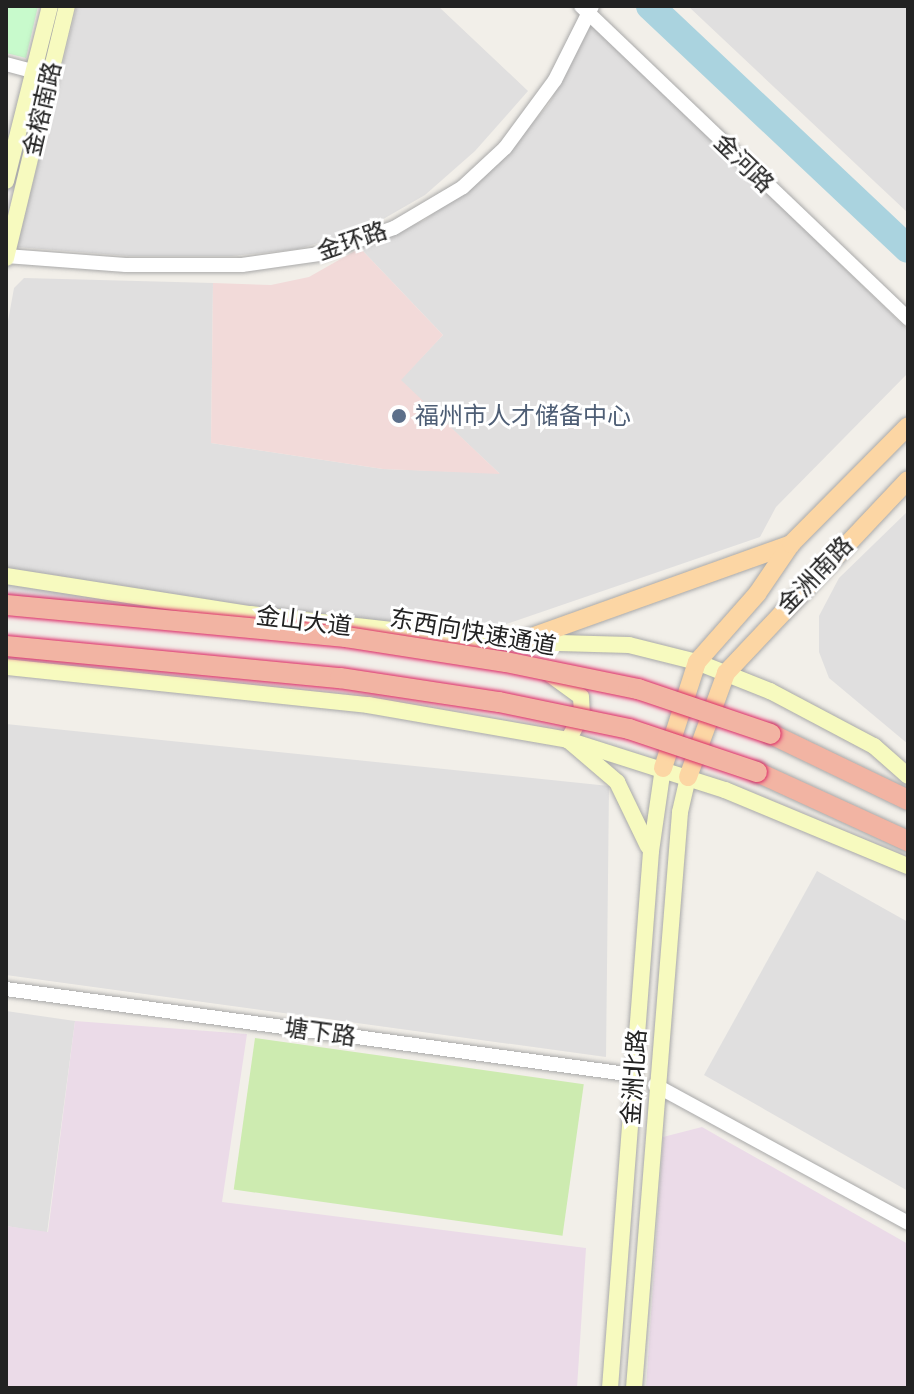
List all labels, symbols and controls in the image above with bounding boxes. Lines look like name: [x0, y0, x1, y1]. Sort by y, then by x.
street label: 金榕南路: [17, 59, 67, 159]
street label: 金河路: [708, 128, 780, 198]
street label: 金环路: [313, 216, 391, 266]
place label: 福州市人才储备中心: [415, 402, 631, 430]
marker: 福州市人才储备中心: [390, 407, 408, 425]
street label: 金洲南路: [771, 530, 859, 620]
street label: 金山大道: [255, 601, 353, 641]
street label: 东西向快速通道: [388, 603, 558, 661]
street label: 塘下路: [282, 1013, 358, 1051]
street label: 金洲北路: [616, 1028, 652, 1126]

